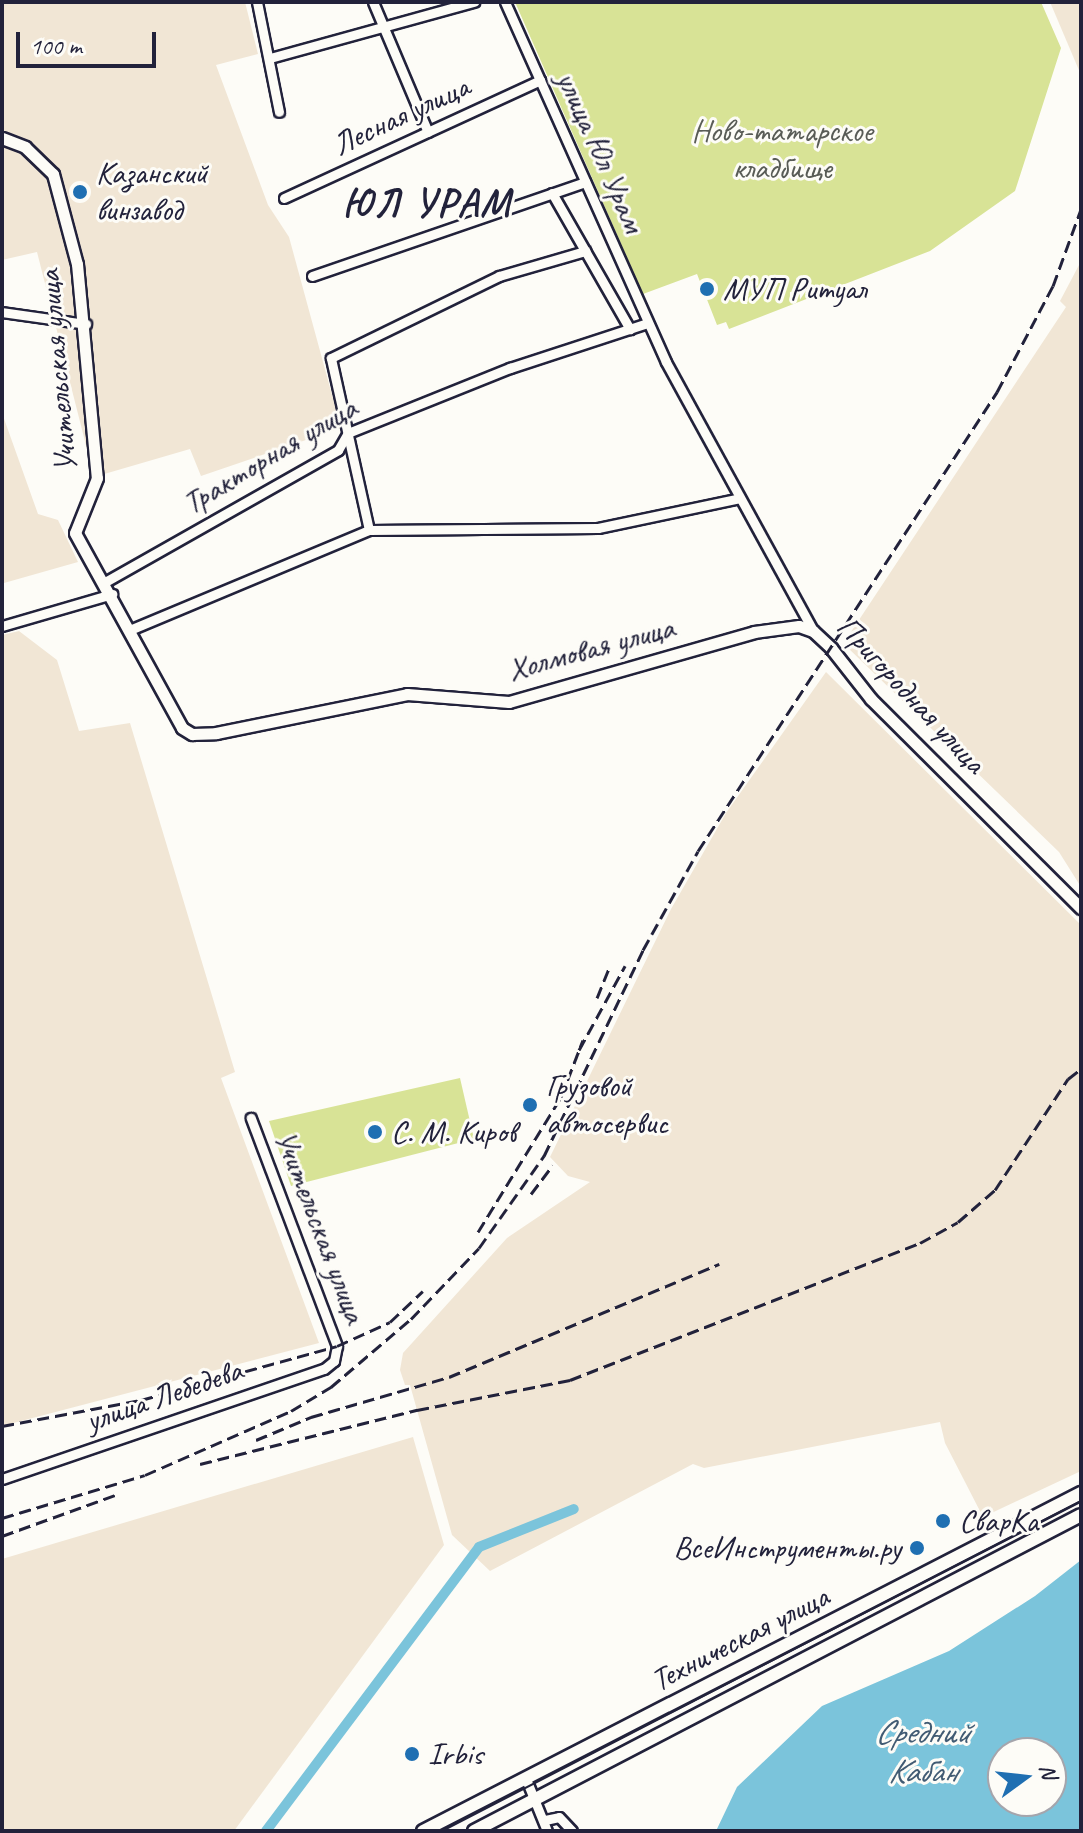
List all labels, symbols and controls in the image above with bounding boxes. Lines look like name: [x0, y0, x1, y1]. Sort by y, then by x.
scale bar: [20, 16, 160, 66]
text: 100 m: [30, 31, 82, 61]
street label: улица Юл Урам: [548, 66, 652, 238]
street label: Лесная улица: [327, 68, 475, 164]
park label: Ново-татарское кладбище: [691, 113, 873, 188]
place label: Казанский винзавод: [96, 155, 207, 230]
district label: ЮЛ УРАМ: [340, 179, 514, 227]
marker: Казанский винзавод: [71, 183, 89, 201]
street label: Учительская улица: [30, 267, 86, 475]
place label: МУП Ритуал: [723, 270, 865, 308]
marker: МУП Ритуал: [698, 280, 716, 298]
street label: Тракторная улица: [175, 389, 365, 523]
street label: Пригородная улица: [827, 607, 995, 783]
street label: Холмовая улица: [503, 608, 679, 690]
place label: Грузовой автосервис: [546, 1068, 668, 1143]
marker: Грузовой автосервис: [521, 1096, 539, 1114]
place label: С. М. Киров: [391, 1113, 516, 1151]
marker: С. М. Киров: [366, 1123, 384, 1141]
street label: Учительская улица: [265, 1125, 375, 1329]
street label: улица Лебедева: [81, 1351, 247, 1441]
place label: СварКа: [959, 1502, 1038, 1540]
marker: СварКа: [934, 1512, 952, 1530]
place label: ВсеИнструменты.ру: [673, 1529, 901, 1567]
marker: ВсеИнструменты.ру: [908, 1539, 926, 1557]
street label: Техническая улица: [644, 1577, 836, 1701]
water label: Средний Кабан: [875, 1711, 969, 1790]
place label: Irbis: [428, 1735, 483, 1773]
north arrow: [987, 1737, 1067, 1817]
marker: Irbis: [403, 1745, 421, 1763]
text: N: [1033, 1761, 1064, 1782]

